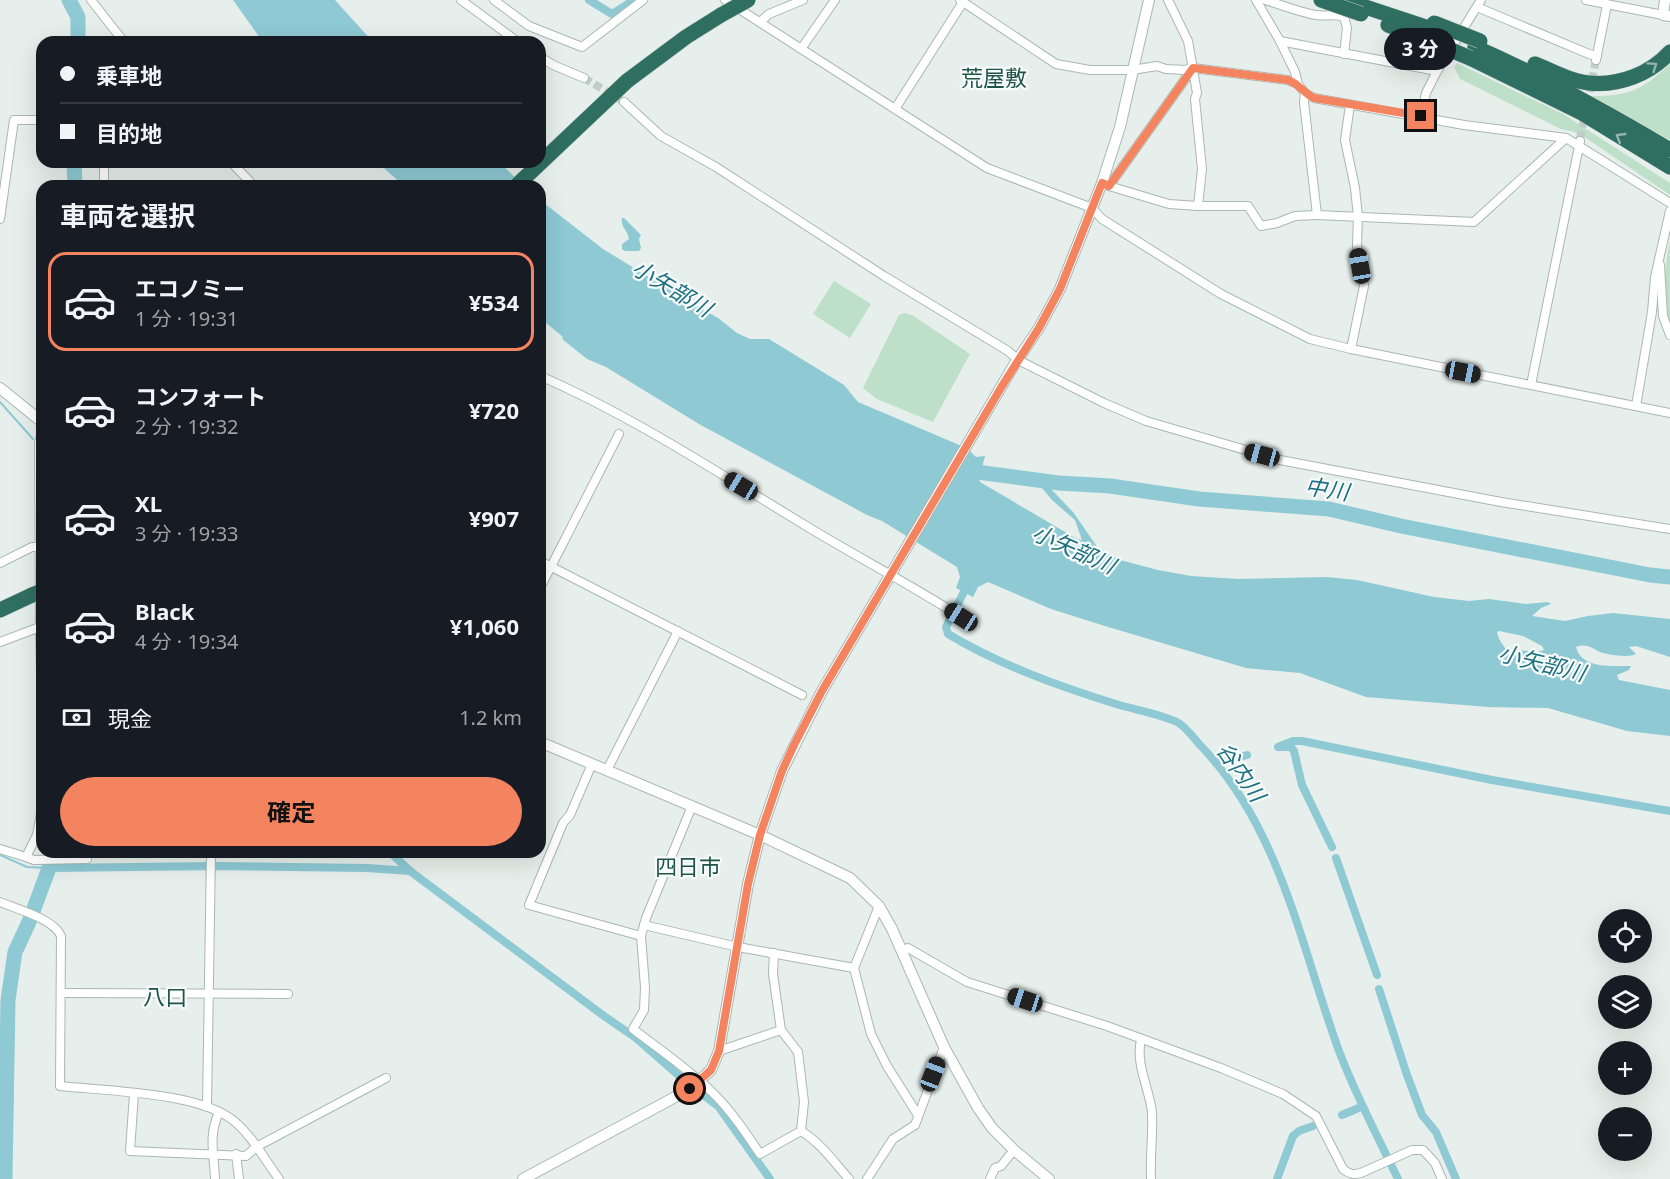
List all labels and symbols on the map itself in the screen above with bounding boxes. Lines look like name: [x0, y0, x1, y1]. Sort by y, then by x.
callout: 3 分: [1385, 29, 1457, 71]
district label: 荒屋敷: [961, 62, 1027, 92]
one-way arrow: [1646, 62, 1657, 73]
route end: [1407, 102, 1434, 129]
one-way arrow: [1616, 132, 1626, 144]
car: [1348, 247, 1372, 285]
water label: 小矢部川: [627, 252, 720, 324]
car: [1444, 360, 1482, 384]
car: [1242, 442, 1282, 468]
car: [721, 469, 761, 503]
water label: 中川: [1303, 470, 1353, 506]
water label: 小矢部川: [1028, 516, 1123, 580]
car: [941, 600, 981, 634]
water label: 小矢部川: [1496, 637, 1590, 688]
water label: 谷内川: [1211, 736, 1274, 809]
district label: 四日市: [655, 851, 721, 881]
district label: 八口: [143, 981, 187, 1011]
car: [1005, 986, 1045, 1014]
car: [918, 1054, 948, 1094]
route start: [676, 1075, 703, 1102]

